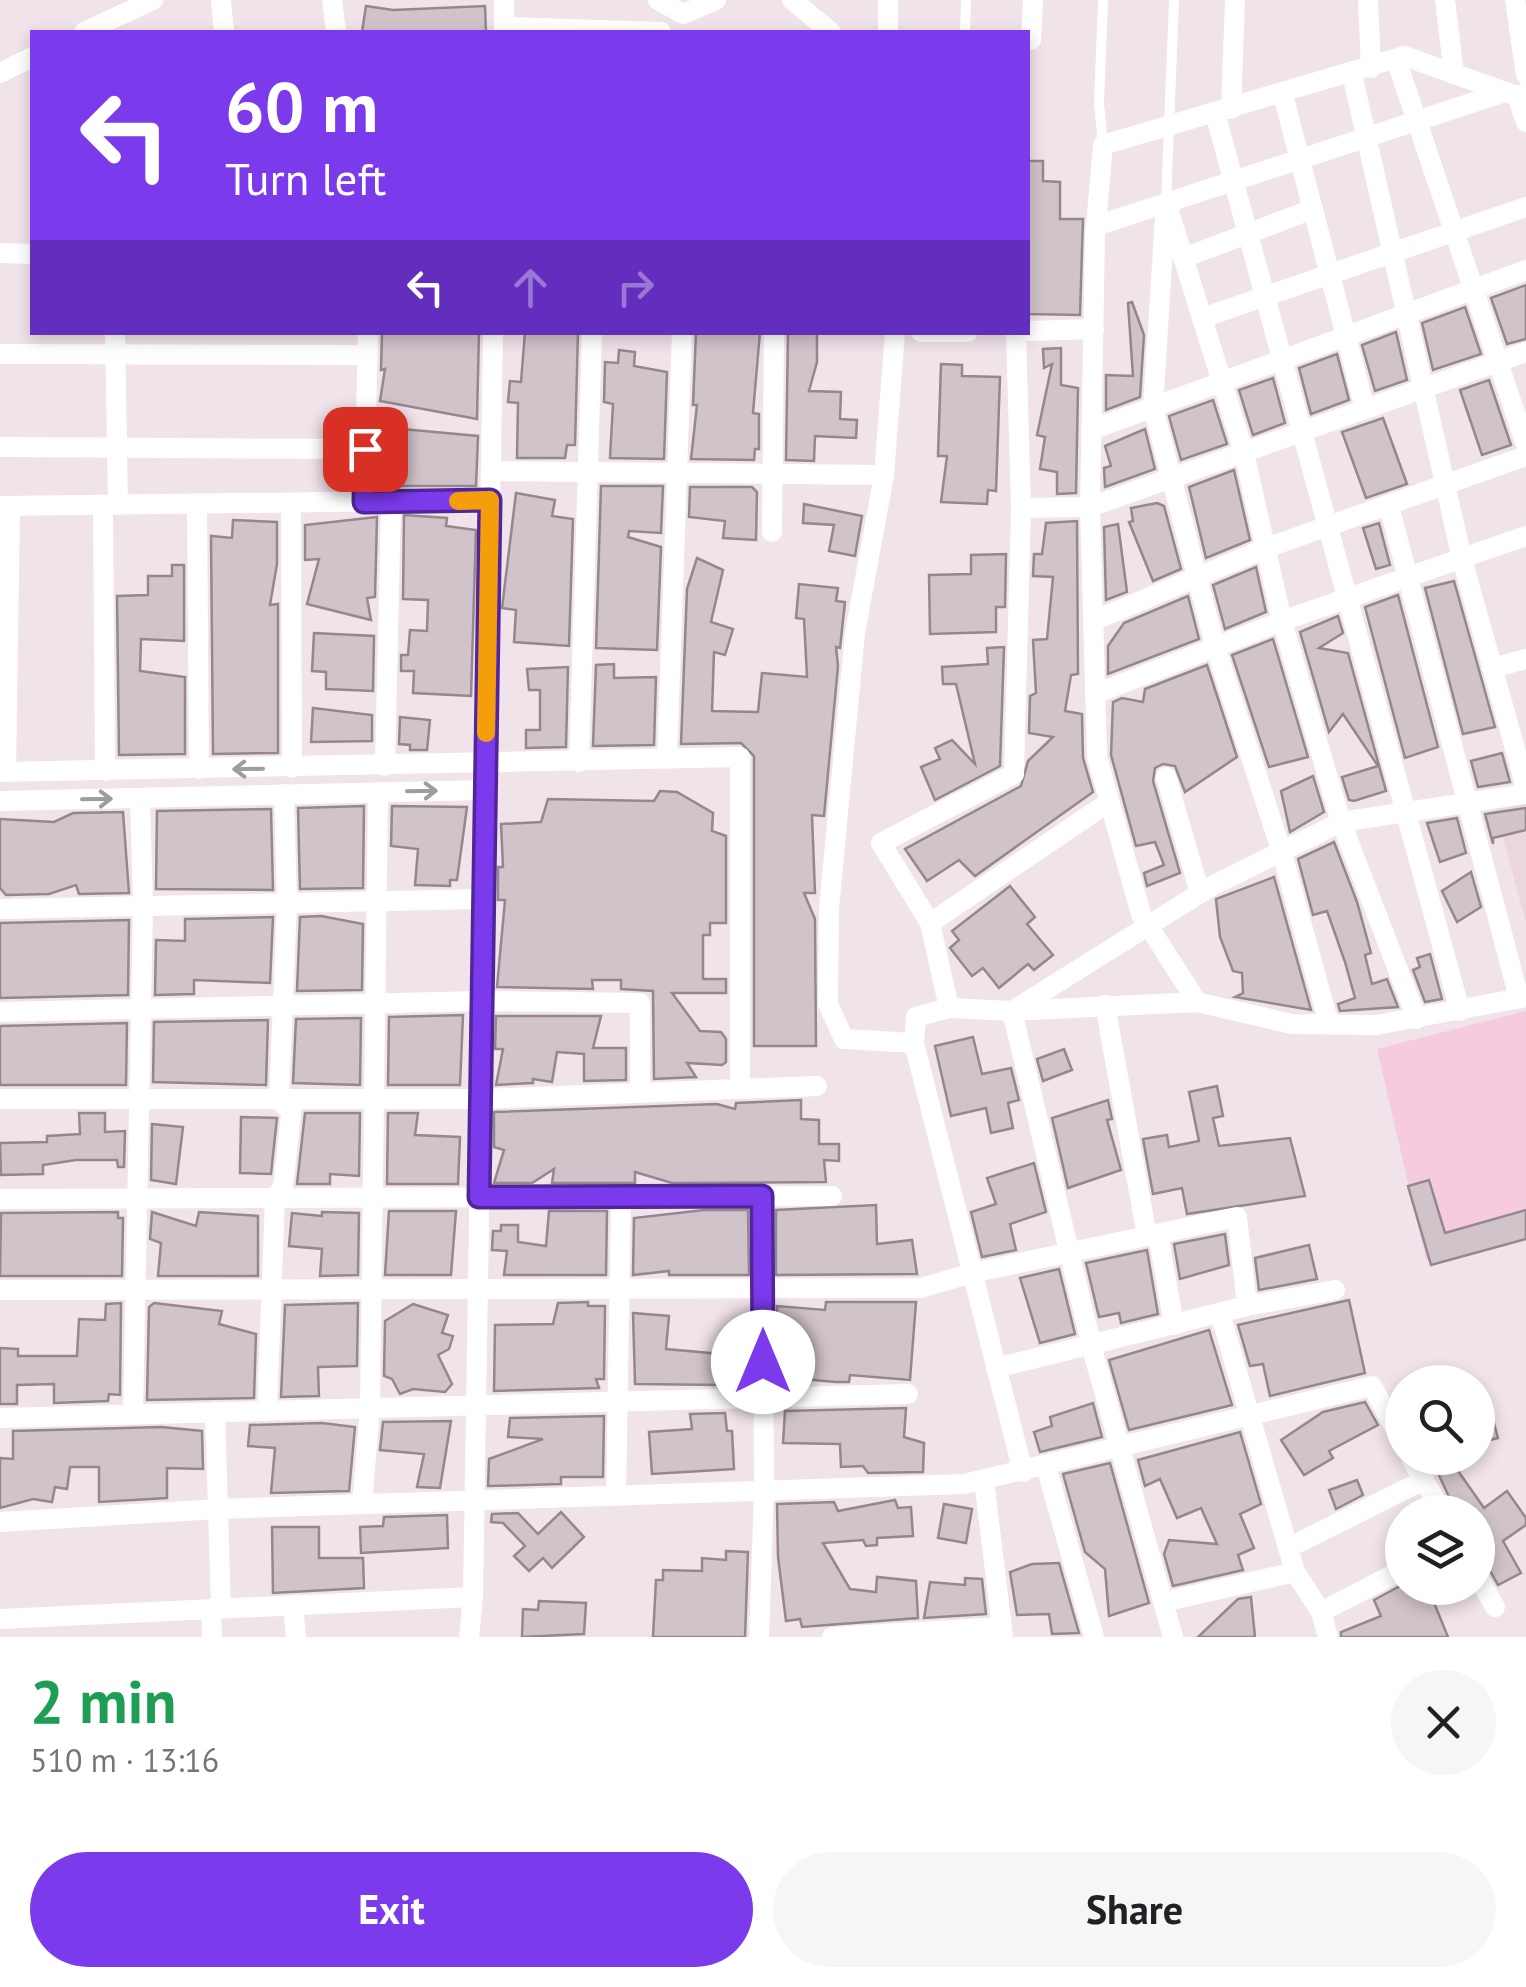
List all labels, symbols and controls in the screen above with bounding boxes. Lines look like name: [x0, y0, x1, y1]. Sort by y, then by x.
text: 60 m: [225, 61, 378, 151]
icon: left: [60, 70, 190, 200]
text: Turn left: [225, 149, 386, 207]
icon: left: [398, 260, 453, 315]
icon: ahead: [503, 260, 558, 315]
icon: right: [608, 260, 663, 315]
pin: [323, 407, 408, 492]
icon: arrive: [338, 422, 393, 477]
one-way arrow: [233, 759, 265, 778]
one-way arrow: [406, 782, 438, 801]
one-way arrow: [81, 789, 113, 808]
position arrow: [711, 1310, 815, 1414]
map controls: [1385, 1365, 1495, 1605]
button: search: [1385, 1365, 1495, 1475]
button: layers: [1385, 1495, 1495, 1605]
text: 2 min: [30, 1662, 176, 1740]
button: close: [1391, 1670, 1496, 1775]
text: 510 m · 13:16: [30, 1739, 219, 1781]
button: Exit: [30, 1852, 753, 1967]
button: Share: [773, 1852, 1496, 1967]

